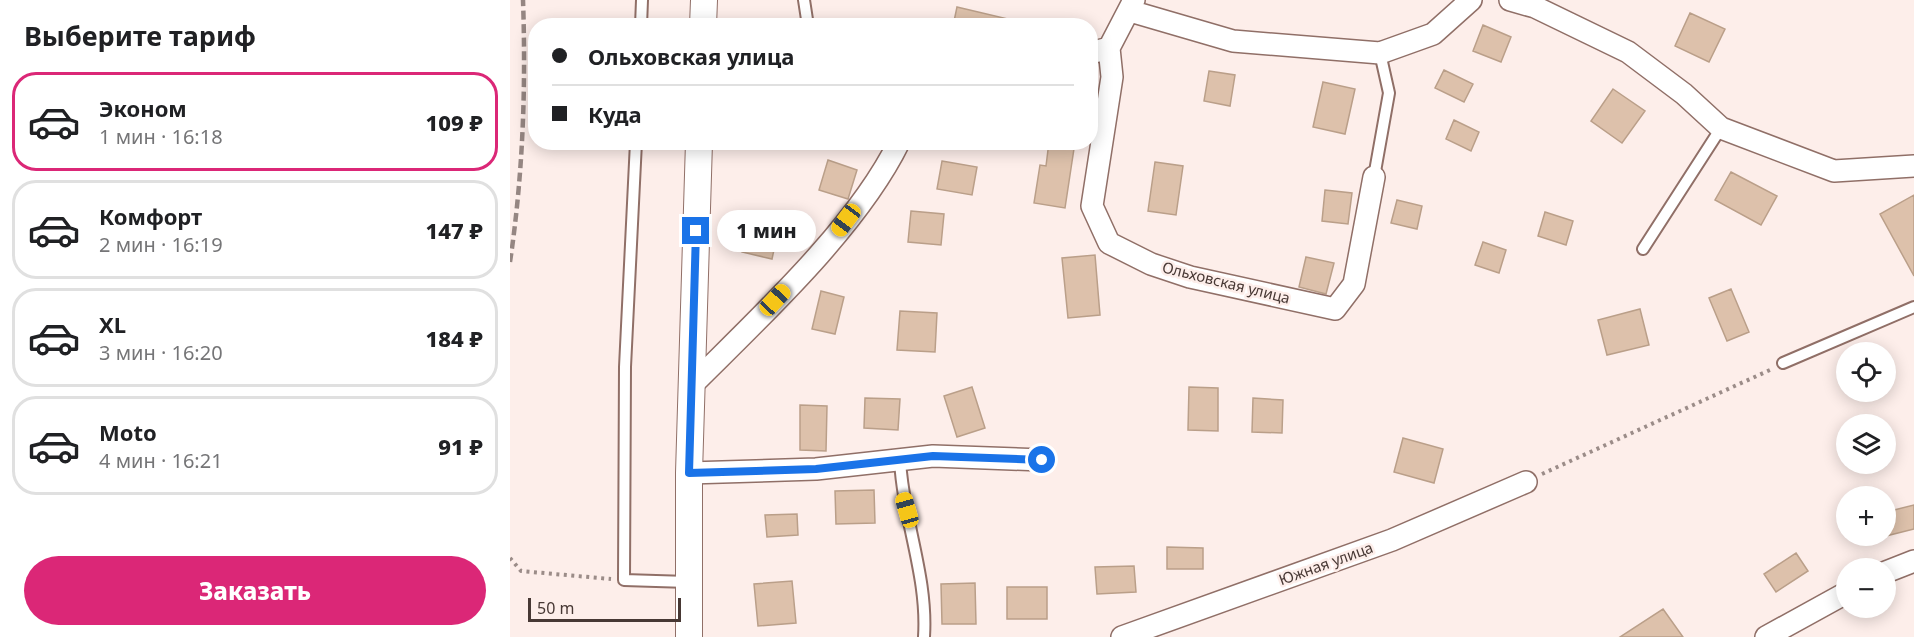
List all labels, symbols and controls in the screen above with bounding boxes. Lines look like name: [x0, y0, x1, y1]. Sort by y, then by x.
text: Выберите тариф: [24, 17, 256, 54]
text: Ольховская улица: [588, 41, 794, 71]
text: Эконом: [99, 93, 187, 123]
icon: car: [27, 95, 81, 149]
text: Куда: [588, 99, 642, 129]
text: 109 ₽: [426, 107, 483, 137]
text: 1 мин · 16:18: [99, 123, 223, 150]
car: [828, 200, 864, 240]
text: Комфорт: [99, 201, 202, 231]
icon: car: [27, 203, 81, 257]
callout: 1 мин: [717, 210, 816, 252]
text: 147 ₽: [426, 215, 483, 245]
route end: [682, 217, 709, 244]
text: 1 мин: [736, 217, 797, 244]
text: 2 мин · 16:19: [99, 231, 223, 258]
street label: Ольховская улица: [1160, 256, 1292, 308]
car: [756, 281, 794, 319]
text: XL: [99, 309, 126, 339]
icon: car: [27, 311, 81, 365]
text: 184 ₽: [426, 323, 483, 353]
text: 3 мин · 16:20: [99, 339, 223, 366]
map controls: [1836, 342, 1896, 618]
button: locate: [1836, 342, 1896, 402]
button: layers: [1836, 414, 1896, 474]
text: Moto: [99, 417, 157, 447]
icon: car: [27, 419, 81, 473]
text: 91 ₽: [438, 431, 483, 461]
route start: [1028, 446, 1055, 473]
text: 4 мин · 16:21: [99, 447, 223, 474]
button: +: [1836, 486, 1896, 546]
car: [893, 490, 921, 530]
street label: Южная улица: [1276, 537, 1375, 589]
button: Заказать: [24, 556, 486, 625]
button: −: [1836, 558, 1896, 618]
scale bar: [528, 595, 681, 622]
text: 50 m: [537, 597, 574, 619]

